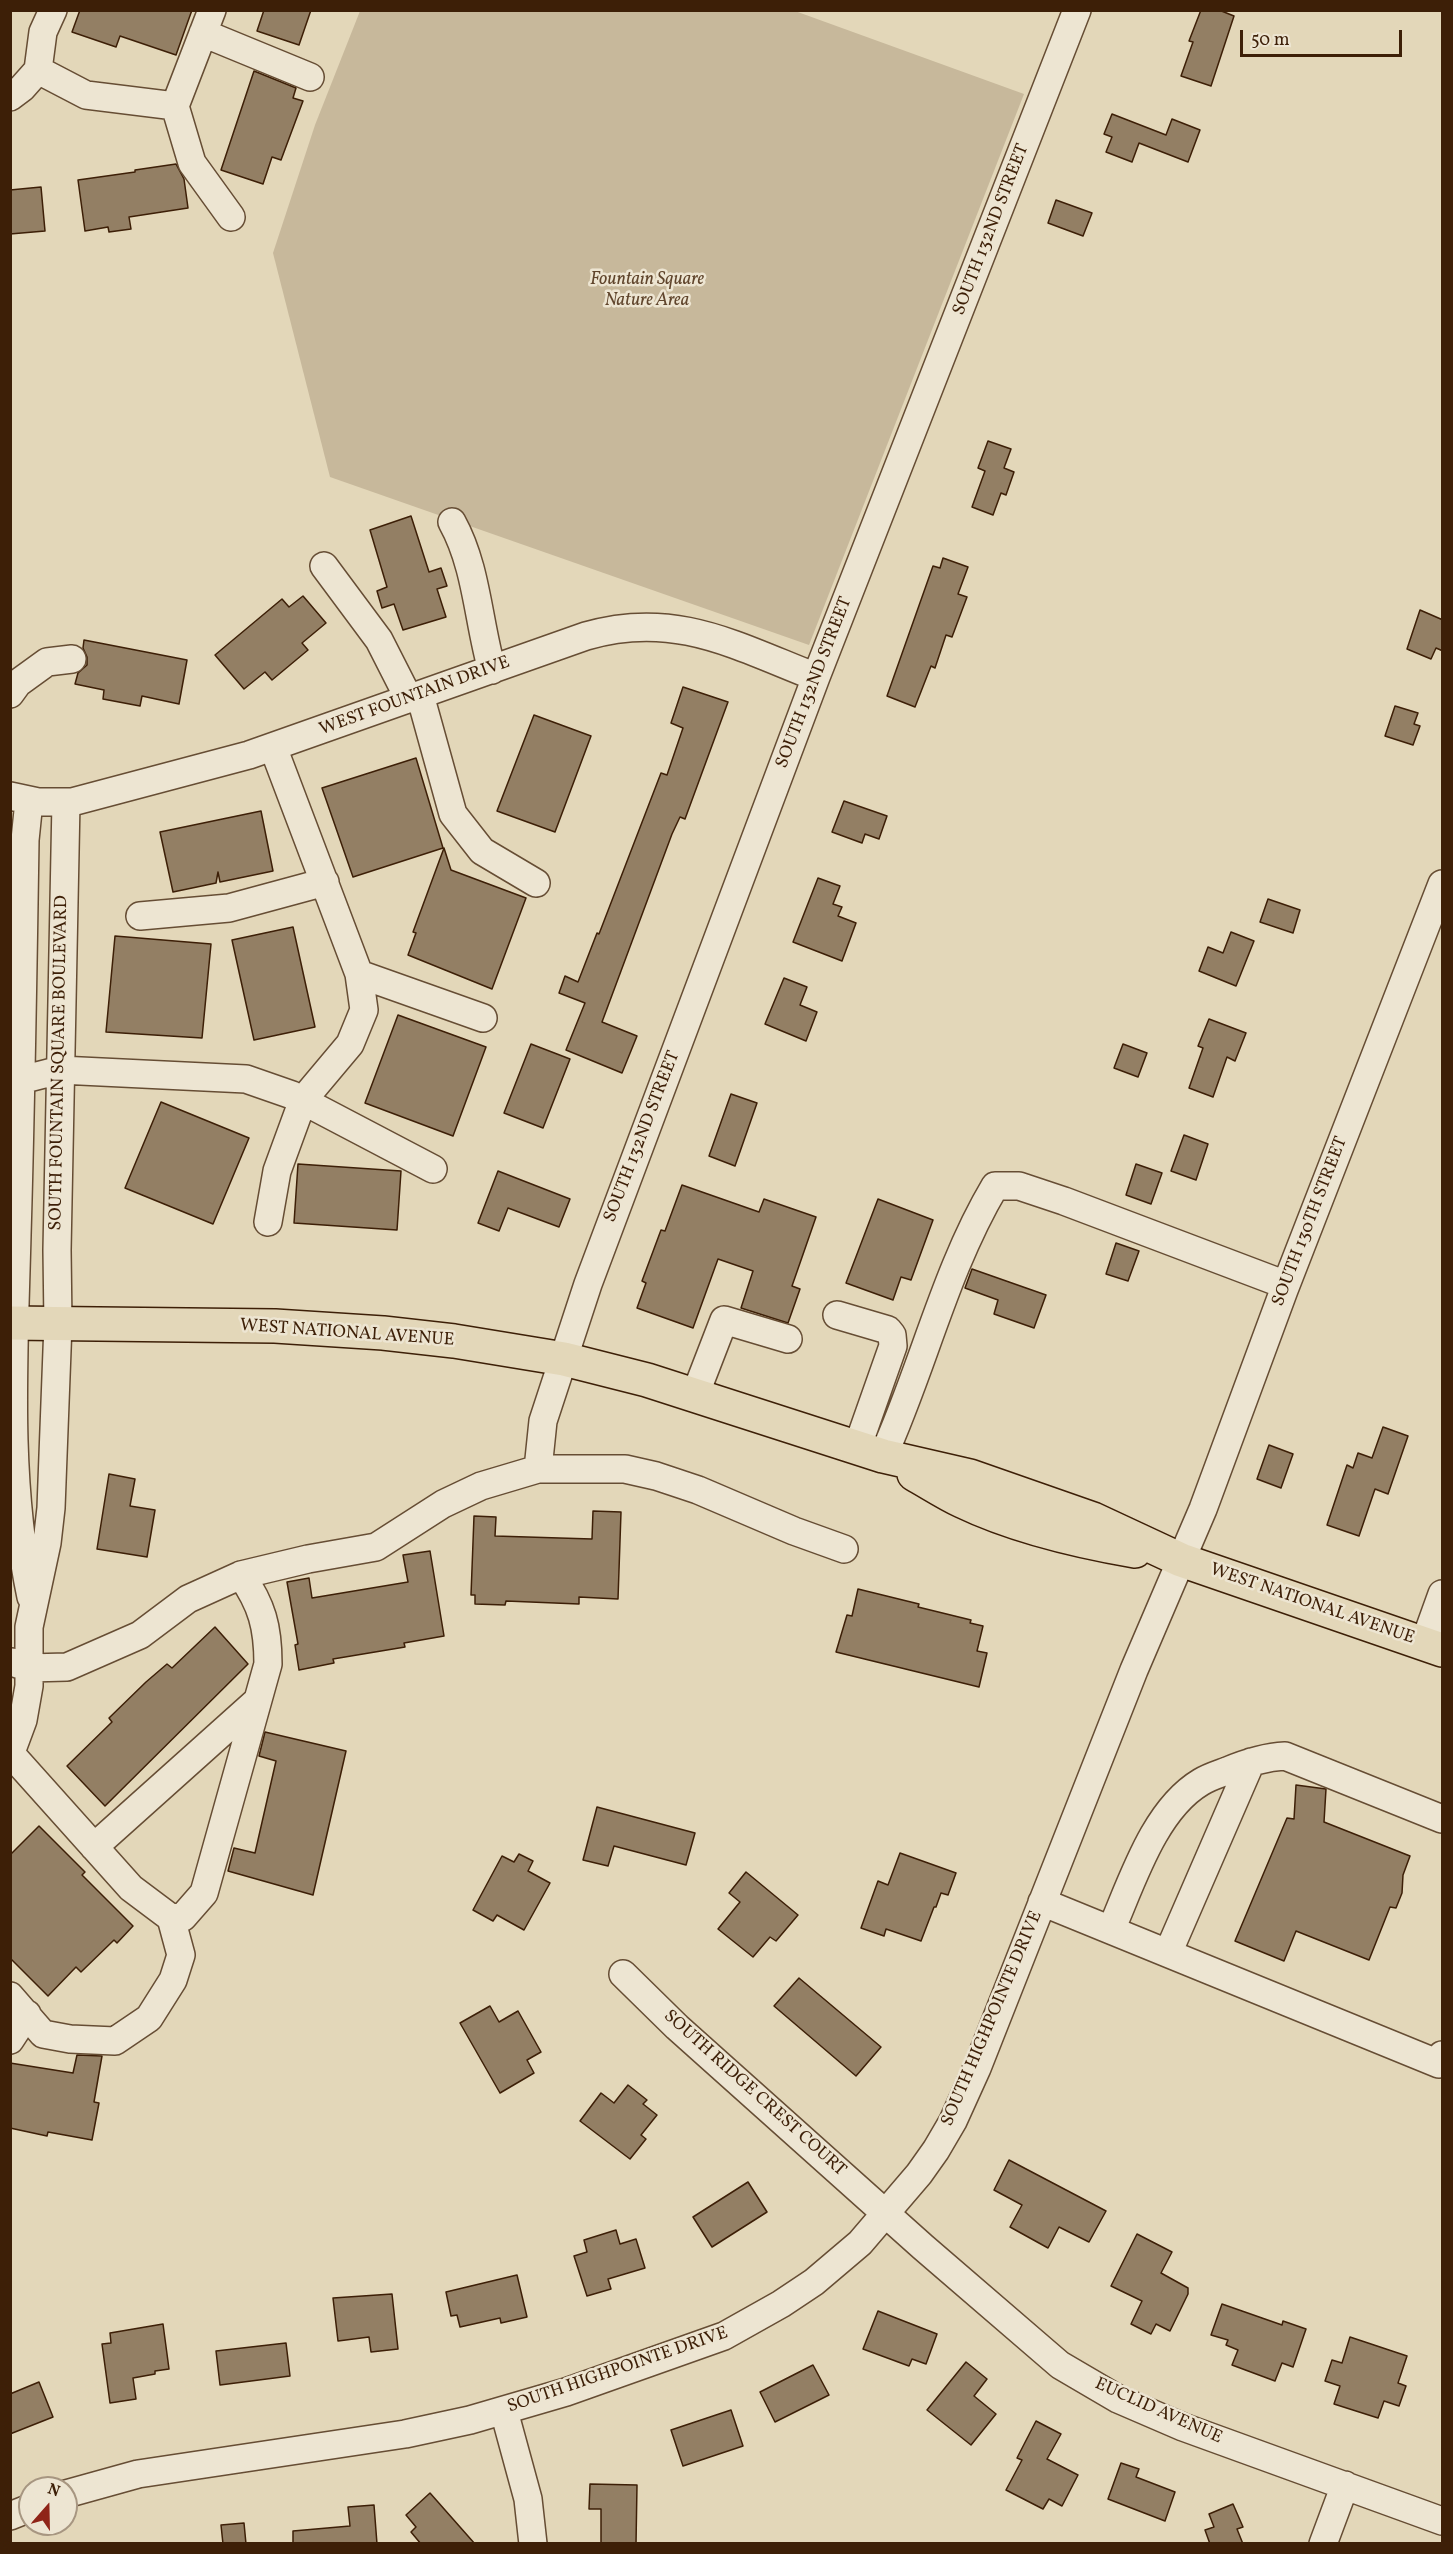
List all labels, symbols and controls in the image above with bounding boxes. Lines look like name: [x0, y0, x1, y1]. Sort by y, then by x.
scale bar: [1243, 18, 1405, 56]
text: 50 m: [1251, 28, 1290, 53]
street label: SOUTH 132ND STREET: [949, 141, 1035, 319]
park label: Fountain Square Nature Area: [590, 270, 704, 312]
street label: SOUTH 132ND STREET: [772, 594, 858, 772]
street label: WEST FOUNTAIN DRIVE: [317, 652, 513, 742]
street label: SOUTH FOUNTAIN SQUARE BOULEVARD: [46, 895, 74, 1231]
street label: SOUTH 132ND STREET: [600, 1048, 686, 1226]
street label: SOUTH 130TH STREET: [1269, 1134, 1353, 1310]
street label: WEST NATIONAL AVENUE: [239, 1316, 455, 1352]
street label: WEST NATIONAL AVENUE: [1207, 1560, 1417, 1650]
street label: SOUTH HIGHPOINTE DRIVE: [938, 1908, 1048, 2130]
street label: SOUTH RIDGE CREST COURT: [658, 2006, 850, 2182]
street label: SOUTH HIGHPOINTE DRIVE: [505, 2323, 731, 2419]
street label: EUCLID AVENUE: [1091, 2374, 1225, 2450]
north arrow: [18, 2476, 78, 2536]
text: N: [44, 2479, 63, 2503]

